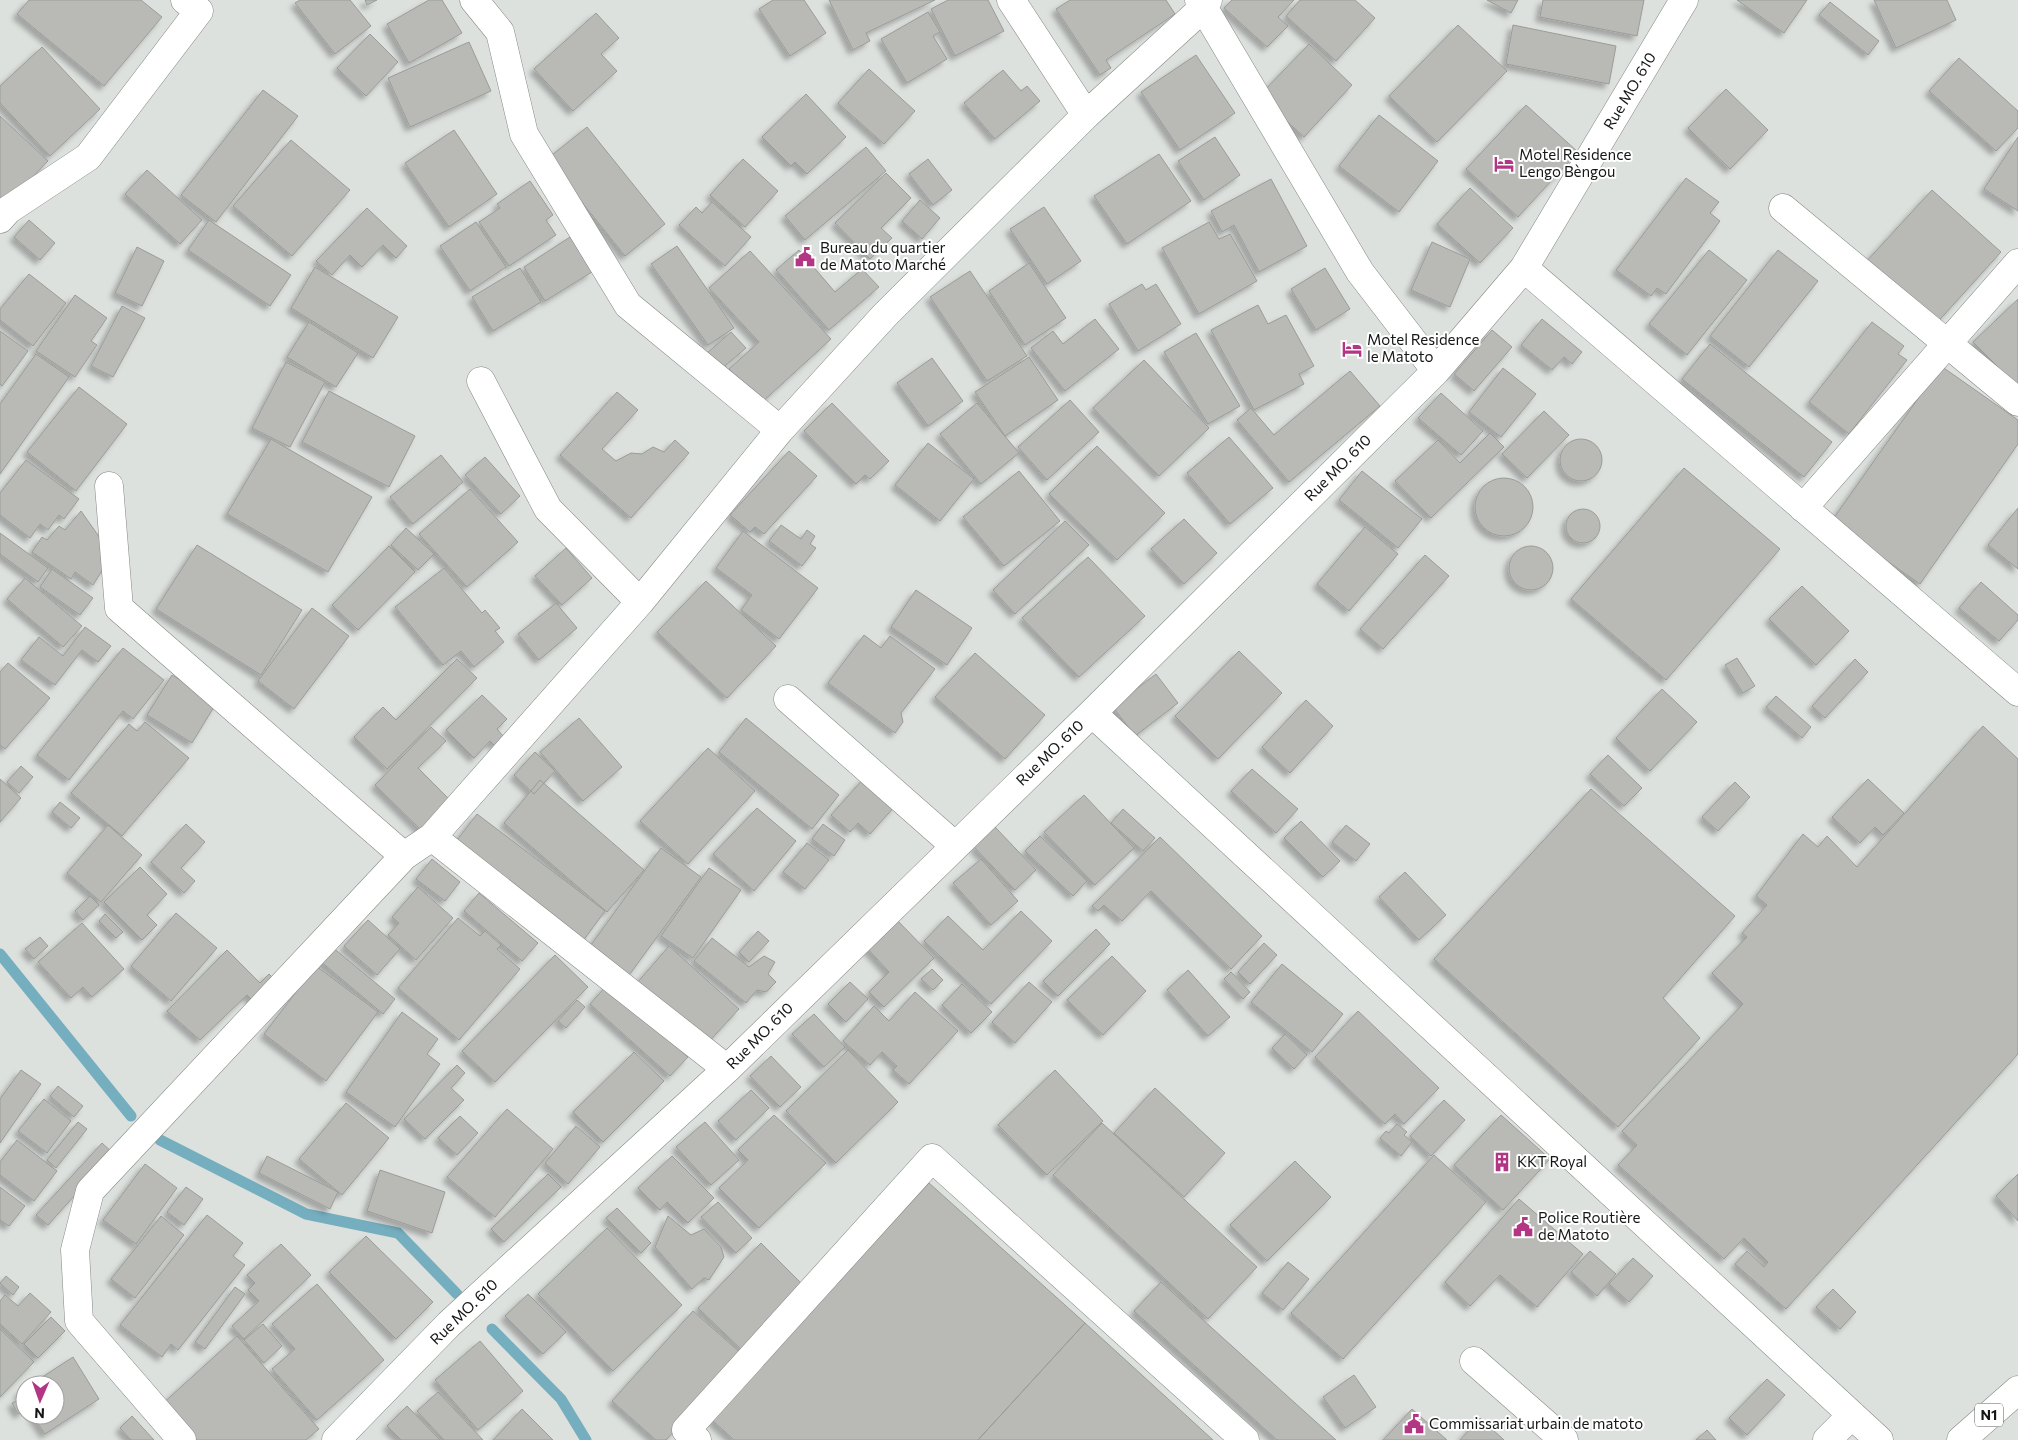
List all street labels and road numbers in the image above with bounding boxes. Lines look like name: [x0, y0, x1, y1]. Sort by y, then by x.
street label: Rue MO. 610: [1599, 49, 1659, 132]
street label: Rue MO. 610: [1300, 430, 1374, 504]
street label: Rue MO. 610: [1012, 716, 1087, 789]
street label: Rue MO. 610: [722, 998, 796, 1072]
street label: Rue MO. 610: [426, 1275, 501, 1348]
road number: N1: [1975, 1404, 2003, 1426]

